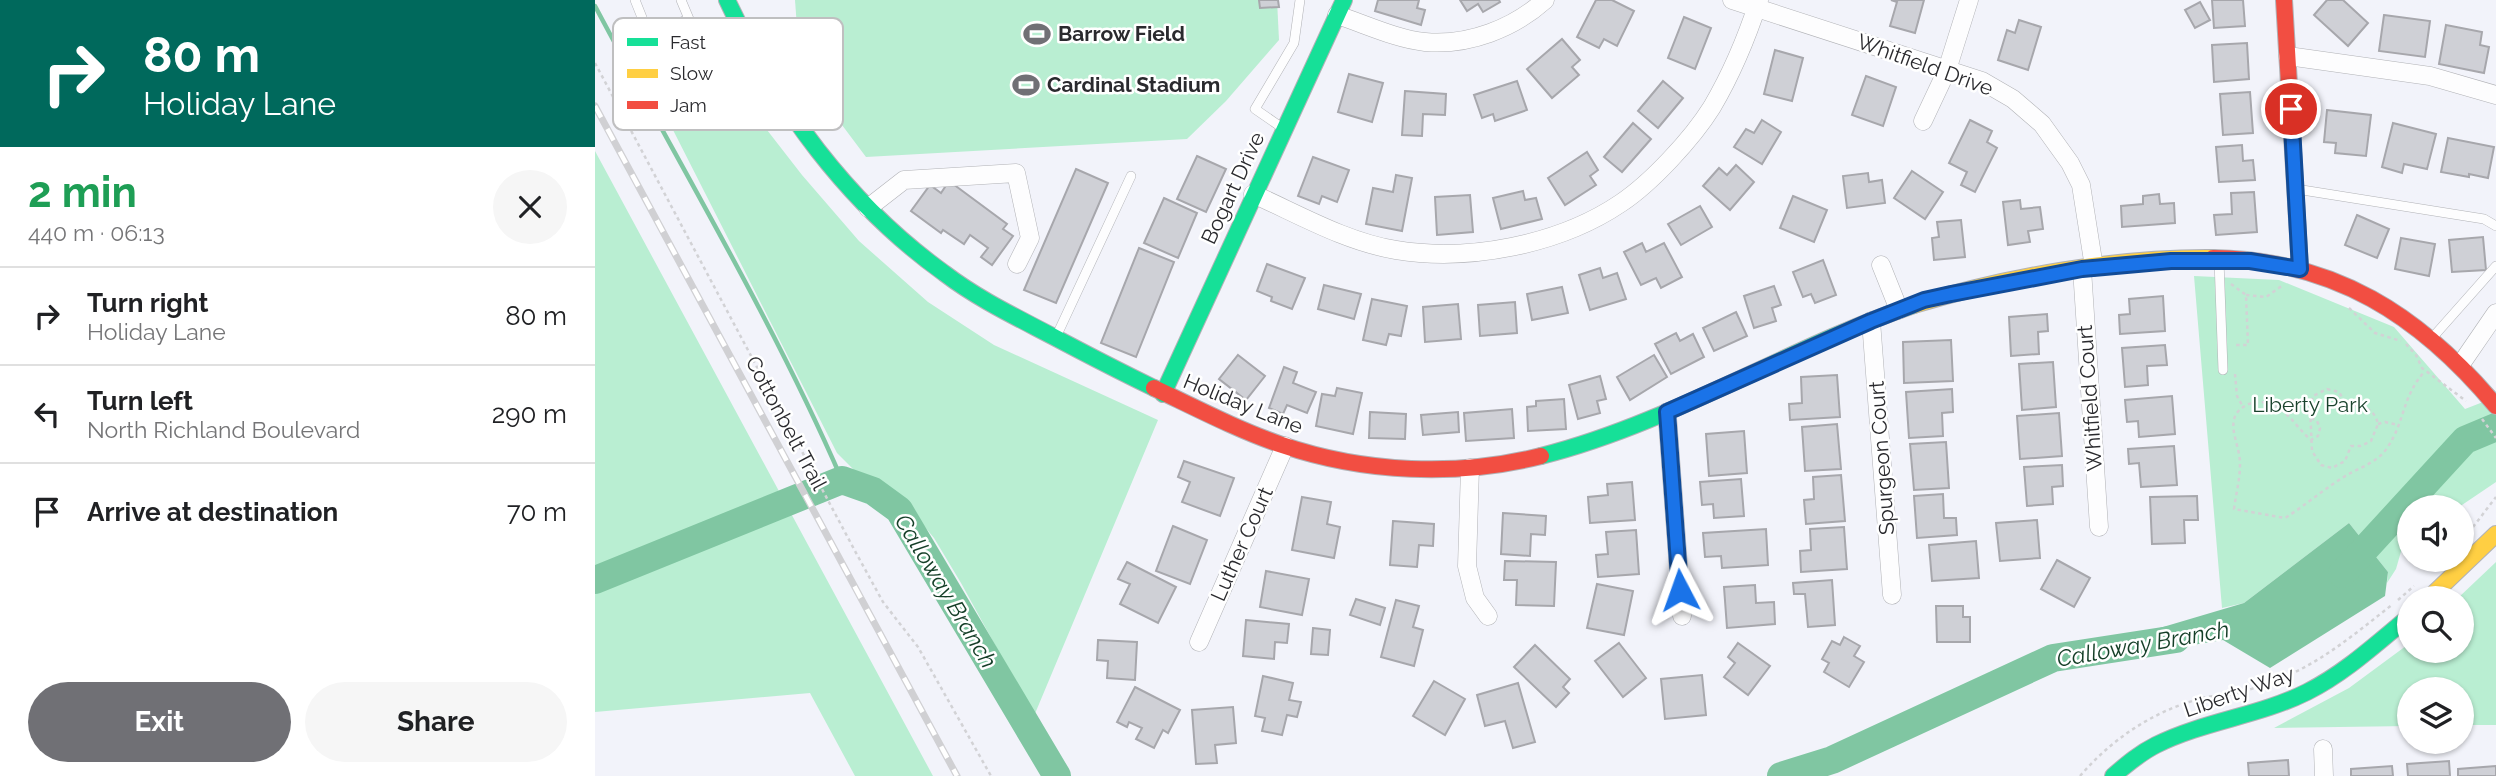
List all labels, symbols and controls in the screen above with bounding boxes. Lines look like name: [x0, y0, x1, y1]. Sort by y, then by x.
legend: [613, 18, 843, 130]
sports icon: Barrow Field: [1022, 19, 1052, 49]
place label: Barrow Field: [1058, 21, 1185, 46]
text: 80 m: [143, 26, 260, 83]
icon: right: [28, 28, 119, 119]
street label: Whitfield Drive: [1854, 28, 1997, 101]
text: Fast: [670, 31, 706, 53]
text: Slow: [670, 62, 714, 84]
sports icon: Cardinal Stadium: [1011, 70, 1041, 100]
place label: Cardinal Stadium: [1047, 72, 1220, 97]
pin: [2261, 79, 2321, 139]
text: Holiday Lane: [143, 85, 336, 122]
icon: arrive: [2272, 90, 2310, 128]
text: Jam: [670, 94, 707, 116]
street label: Bogart Drive: [1196, 128, 1269, 248]
text: 2 min: [28, 168, 137, 217]
button: close: [493, 170, 567, 244]
text: 440 m · 06:13: [28, 219, 165, 246]
text: Turn right: [87, 288, 208, 318]
icon: right: [28, 297, 66, 335]
text: 80 m: [505, 301, 567, 331]
text: Holiday Lane: [87, 318, 226, 345]
street label: Whitfield Court: [2072, 324, 2107, 472]
street label: Cottonbelt Trail: [741, 352, 832, 494]
street label: Holiday Lane: [1180, 368, 1307, 439]
street label: Spurgeon Court: [1864, 380, 1899, 536]
text: Turn left: [87, 386, 193, 416]
park label: Liberty Park: [2252, 392, 2368, 417]
icon: left: [28, 395, 66, 433]
text: 290 m: [492, 399, 567, 429]
text: North Richland Boulevard: [87, 416, 360, 443]
street label: Luther Court: [1205, 483, 1278, 605]
icon: arrive: [28, 493, 66, 531]
map controls: [2397, 495, 2474, 754]
button: sound: [2397, 495, 2474, 572]
text: Arrive at destination: [87, 497, 338, 527]
text: 70 m: [507, 497, 567, 527]
water label: Calloway Branch: [890, 509, 1003, 673]
position arrow: [1643, 553, 1717, 627]
button: search: [2397, 586, 2474, 663]
water label: Calloway Branch: [2054, 615, 2231, 672]
street label: Liberty Way: [2180, 661, 2297, 722]
button: layers: [2397, 677, 2474, 754]
button: Exit: [28, 682, 291, 762]
button: Share: [305, 682, 567, 762]

